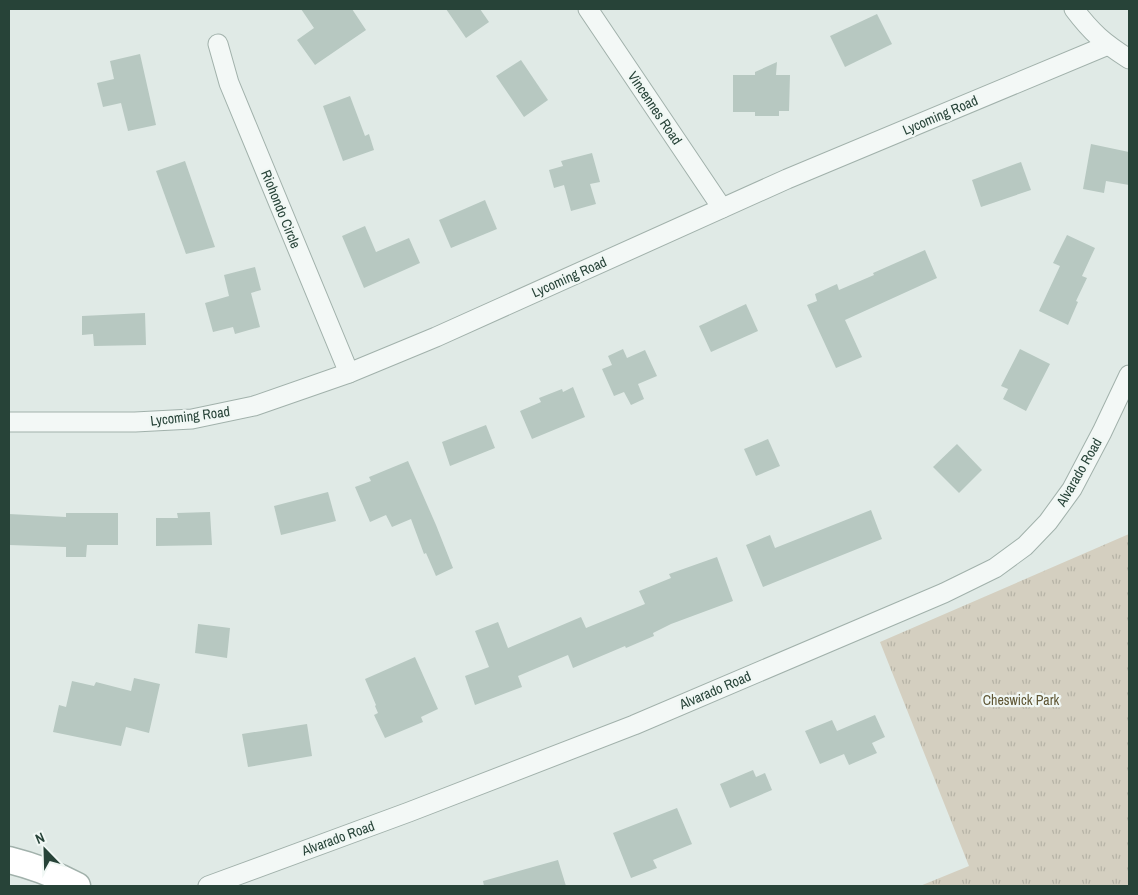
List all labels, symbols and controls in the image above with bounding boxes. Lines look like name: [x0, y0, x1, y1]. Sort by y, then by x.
street label: Vincennes Road: [624, 68, 686, 148]
street label: Lycoming Road: [900, 91, 980, 139]
street label: Riohondo Circle: [257, 167, 305, 251]
street label: Lycoming Road: [529, 253, 609, 301]
street label: Lycoming Road: [149, 402, 231, 430]
street label: Alvarado Road: [1052, 435, 1106, 510]
street label: Alvarado Road: [676, 667, 753, 714]
park label: Cheswick Park: [983, 691, 1060, 709]
street label: Alvarado Road: [298, 817, 377, 860]
north arrow: [20, 825, 70, 875]
text: N: [33, 828, 47, 848]

